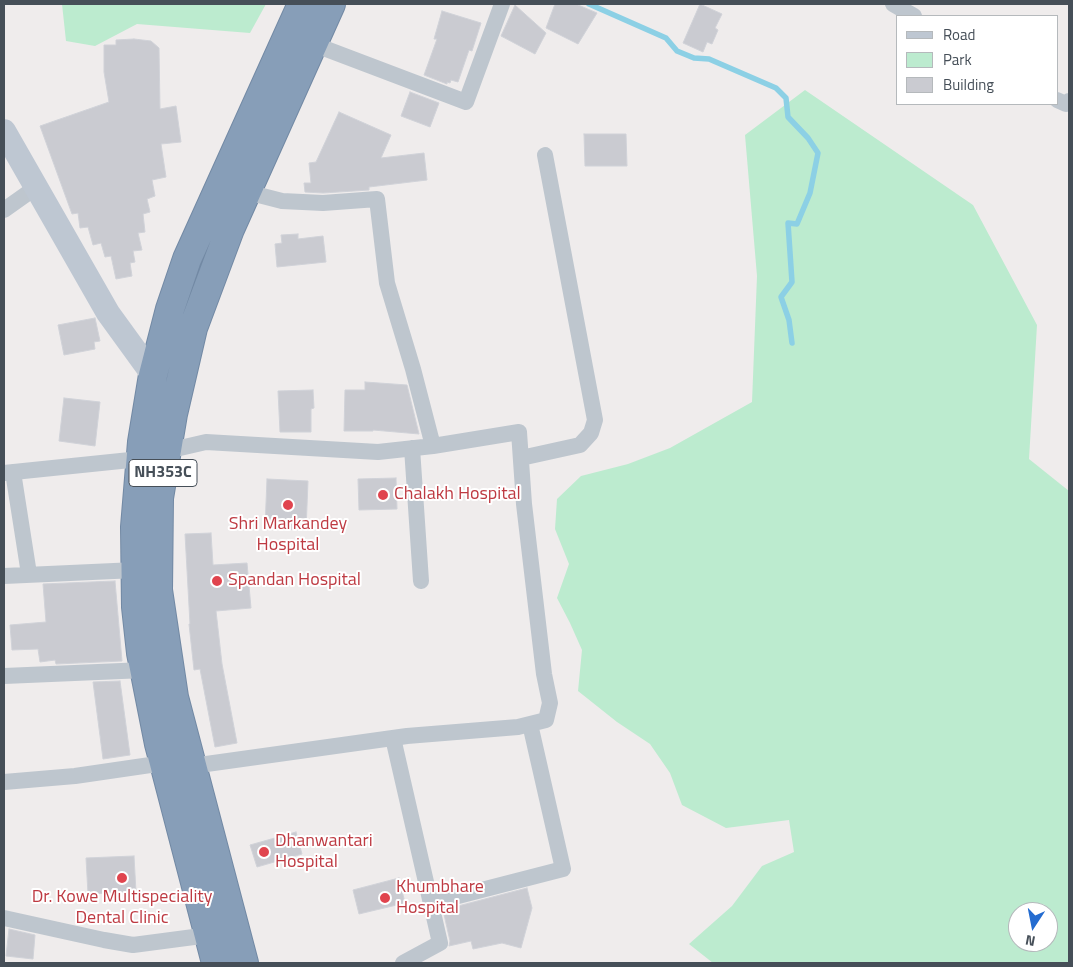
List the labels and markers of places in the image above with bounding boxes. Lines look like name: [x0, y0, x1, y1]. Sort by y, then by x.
place label: Chalakh Hospital: [394, 484, 521, 506]
marker: Chalakh Hospital: [376, 488, 390, 502]
marker: Shri Markandey Hospital: [281, 498, 295, 512]
place label: Shri Markandey Hospital: [229, 514, 347, 556]
place label: Spandan Hospital: [228, 570, 361, 592]
marker: Spandan Hospital: [210, 574, 224, 588]
place label: Dhanwantari Hospital: [275, 831, 373, 874]
marker: Dhanwantari Hospital: [257, 845, 271, 859]
marker: Dr. Kowe Multispeciality Dental Clinic: [115, 871, 129, 885]
place label: Khumbhare Hospital: [396, 877, 484, 920]
place label: Dr. Kowe Multispeciality Dental Clinic: [32, 887, 212, 930]
marker: Khumbhare Hospital: [378, 891, 392, 905]

